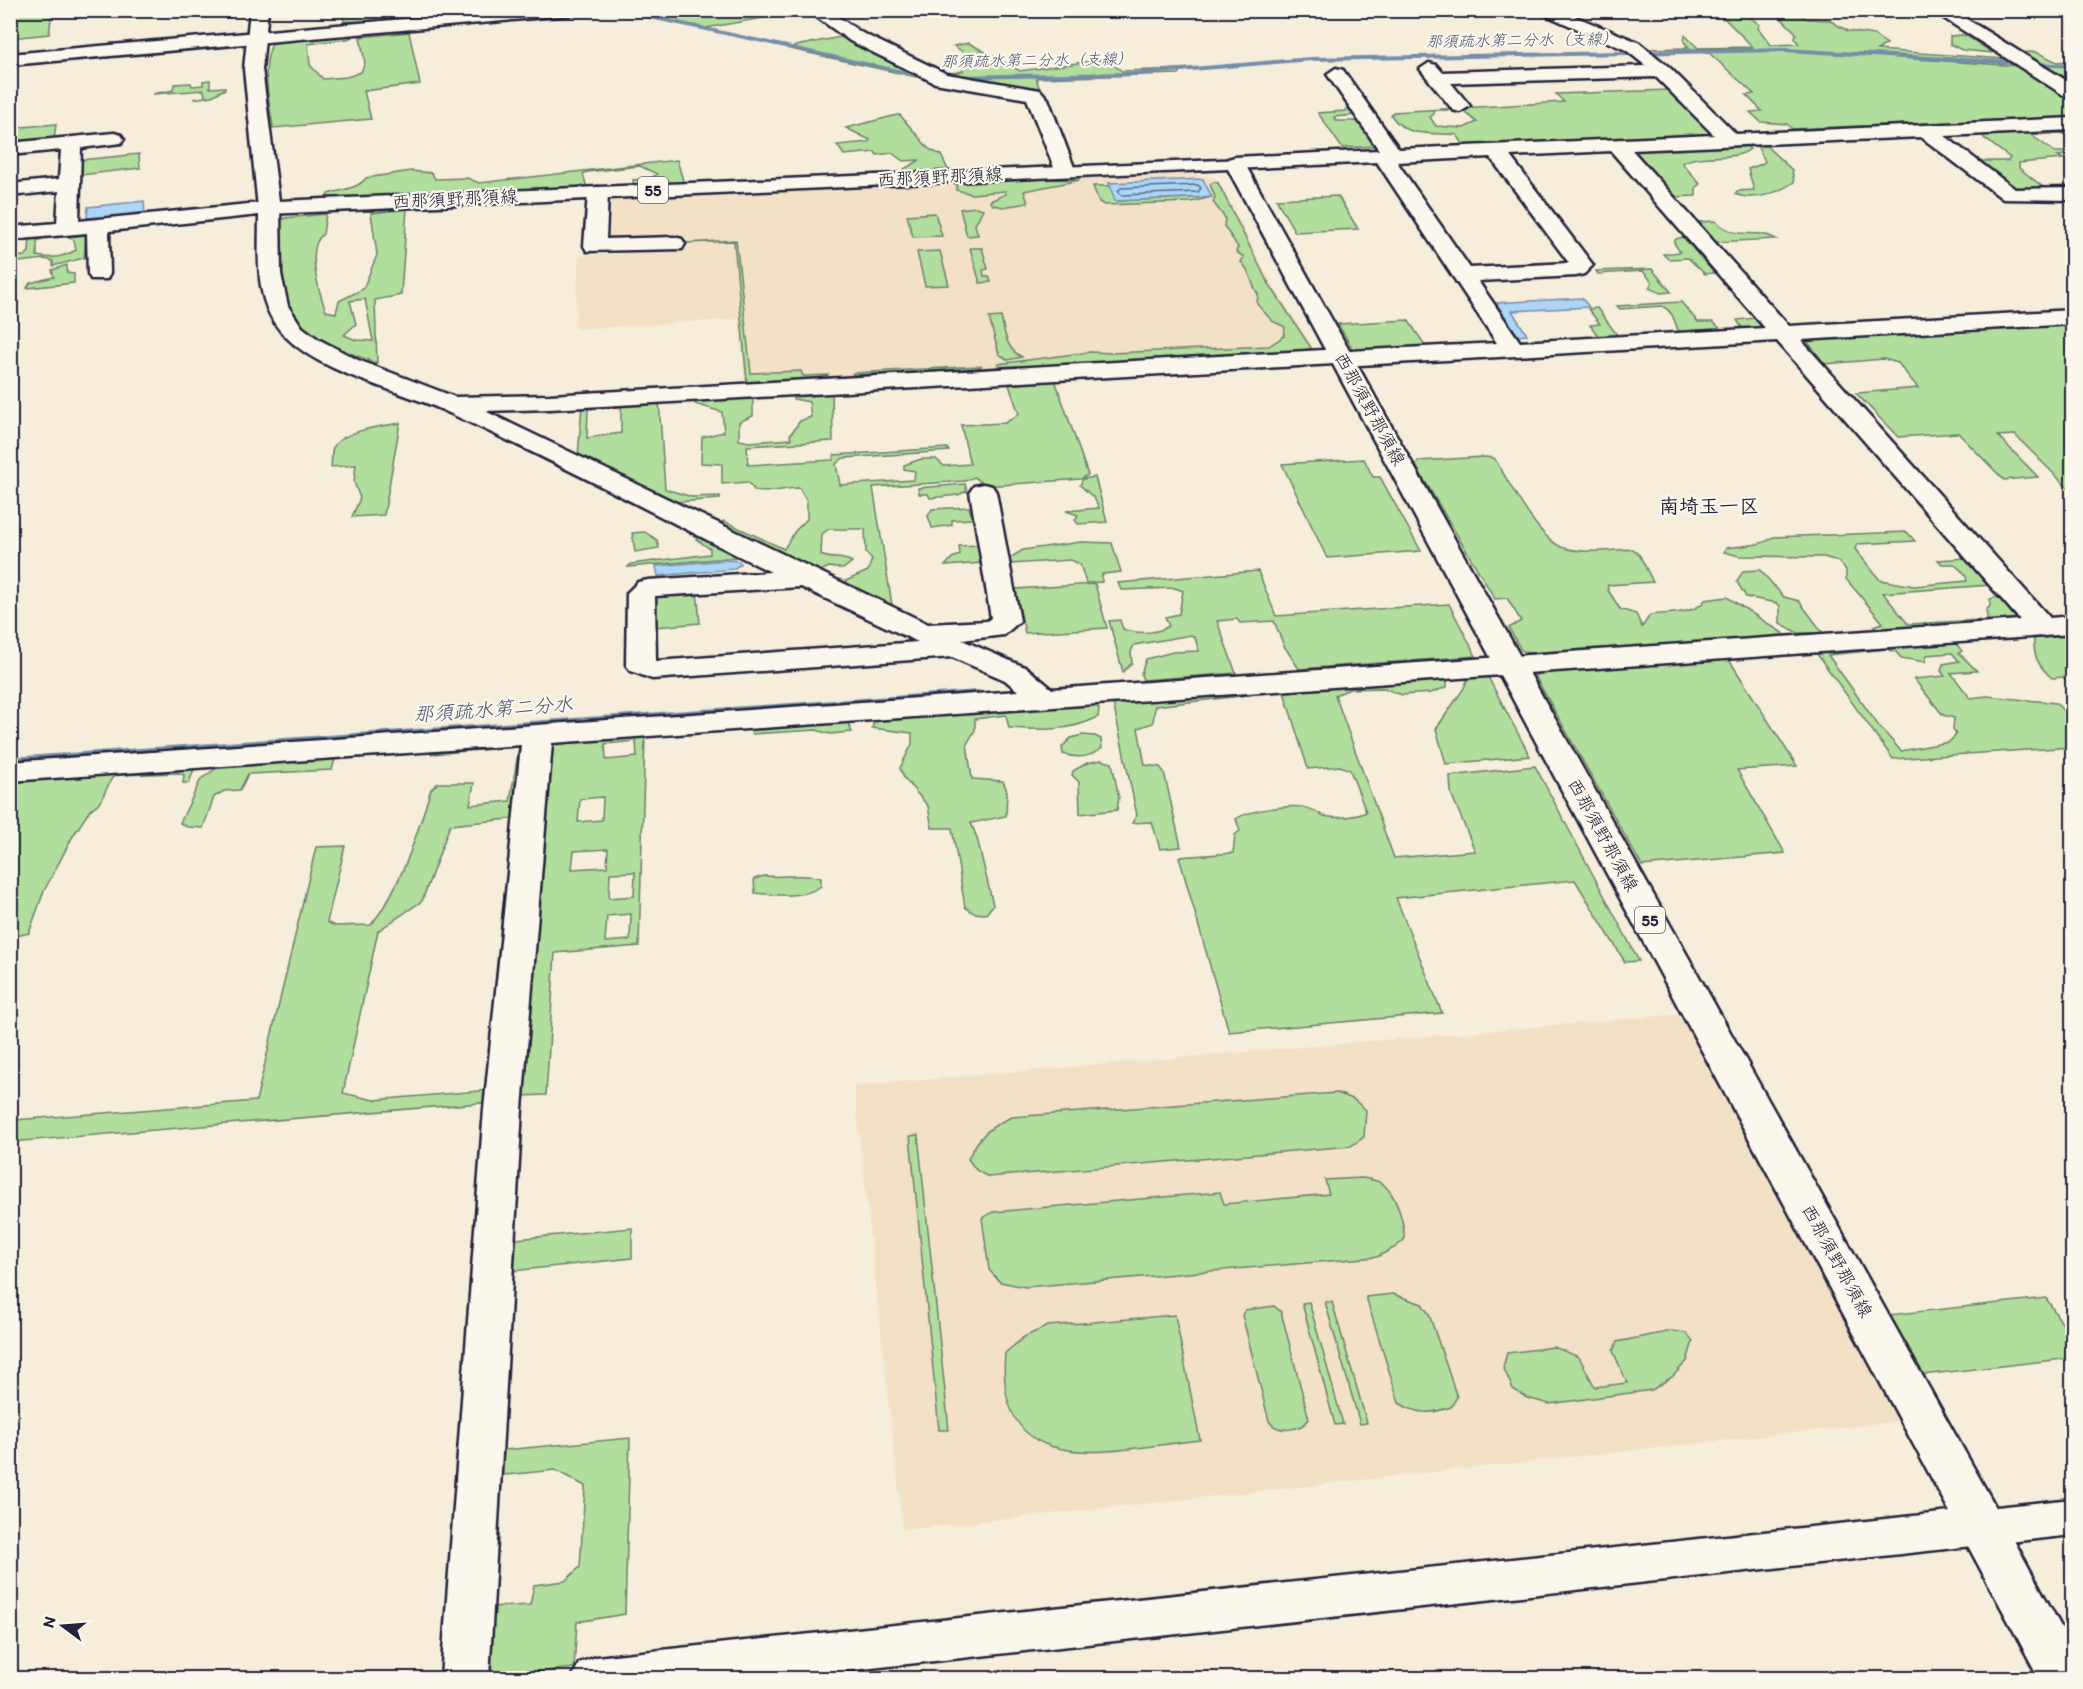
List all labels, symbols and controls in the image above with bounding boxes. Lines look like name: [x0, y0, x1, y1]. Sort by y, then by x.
water label: 那須疏水第二分水（支線）: [1426, 29, 1618, 51]
water label: 那須疏水第二分水（支線）: [941, 49, 1133, 71]
street label: 西那須野那須線: [877, 163, 1003, 191]
road number: 55: [638, 177, 668, 203]
street label: 西那須野那須線: [392, 185, 518, 213]
street label: 西那須野那須線: [1330, 349, 1410, 469]
district label: 南埼玉一区: [1659, 494, 1759, 518]
water label: 那須疏水第二分水: [412, 691, 574, 727]
street label: 西那須野那須線: [1563, 775, 1643, 895]
road number: 55: [1635, 907, 1665, 933]
street label: 西那須野那須線: [1797, 1201, 1877, 1321]
north arrow: [33, 1596, 93, 1656]
text: N: [38, 1614, 60, 1630]

